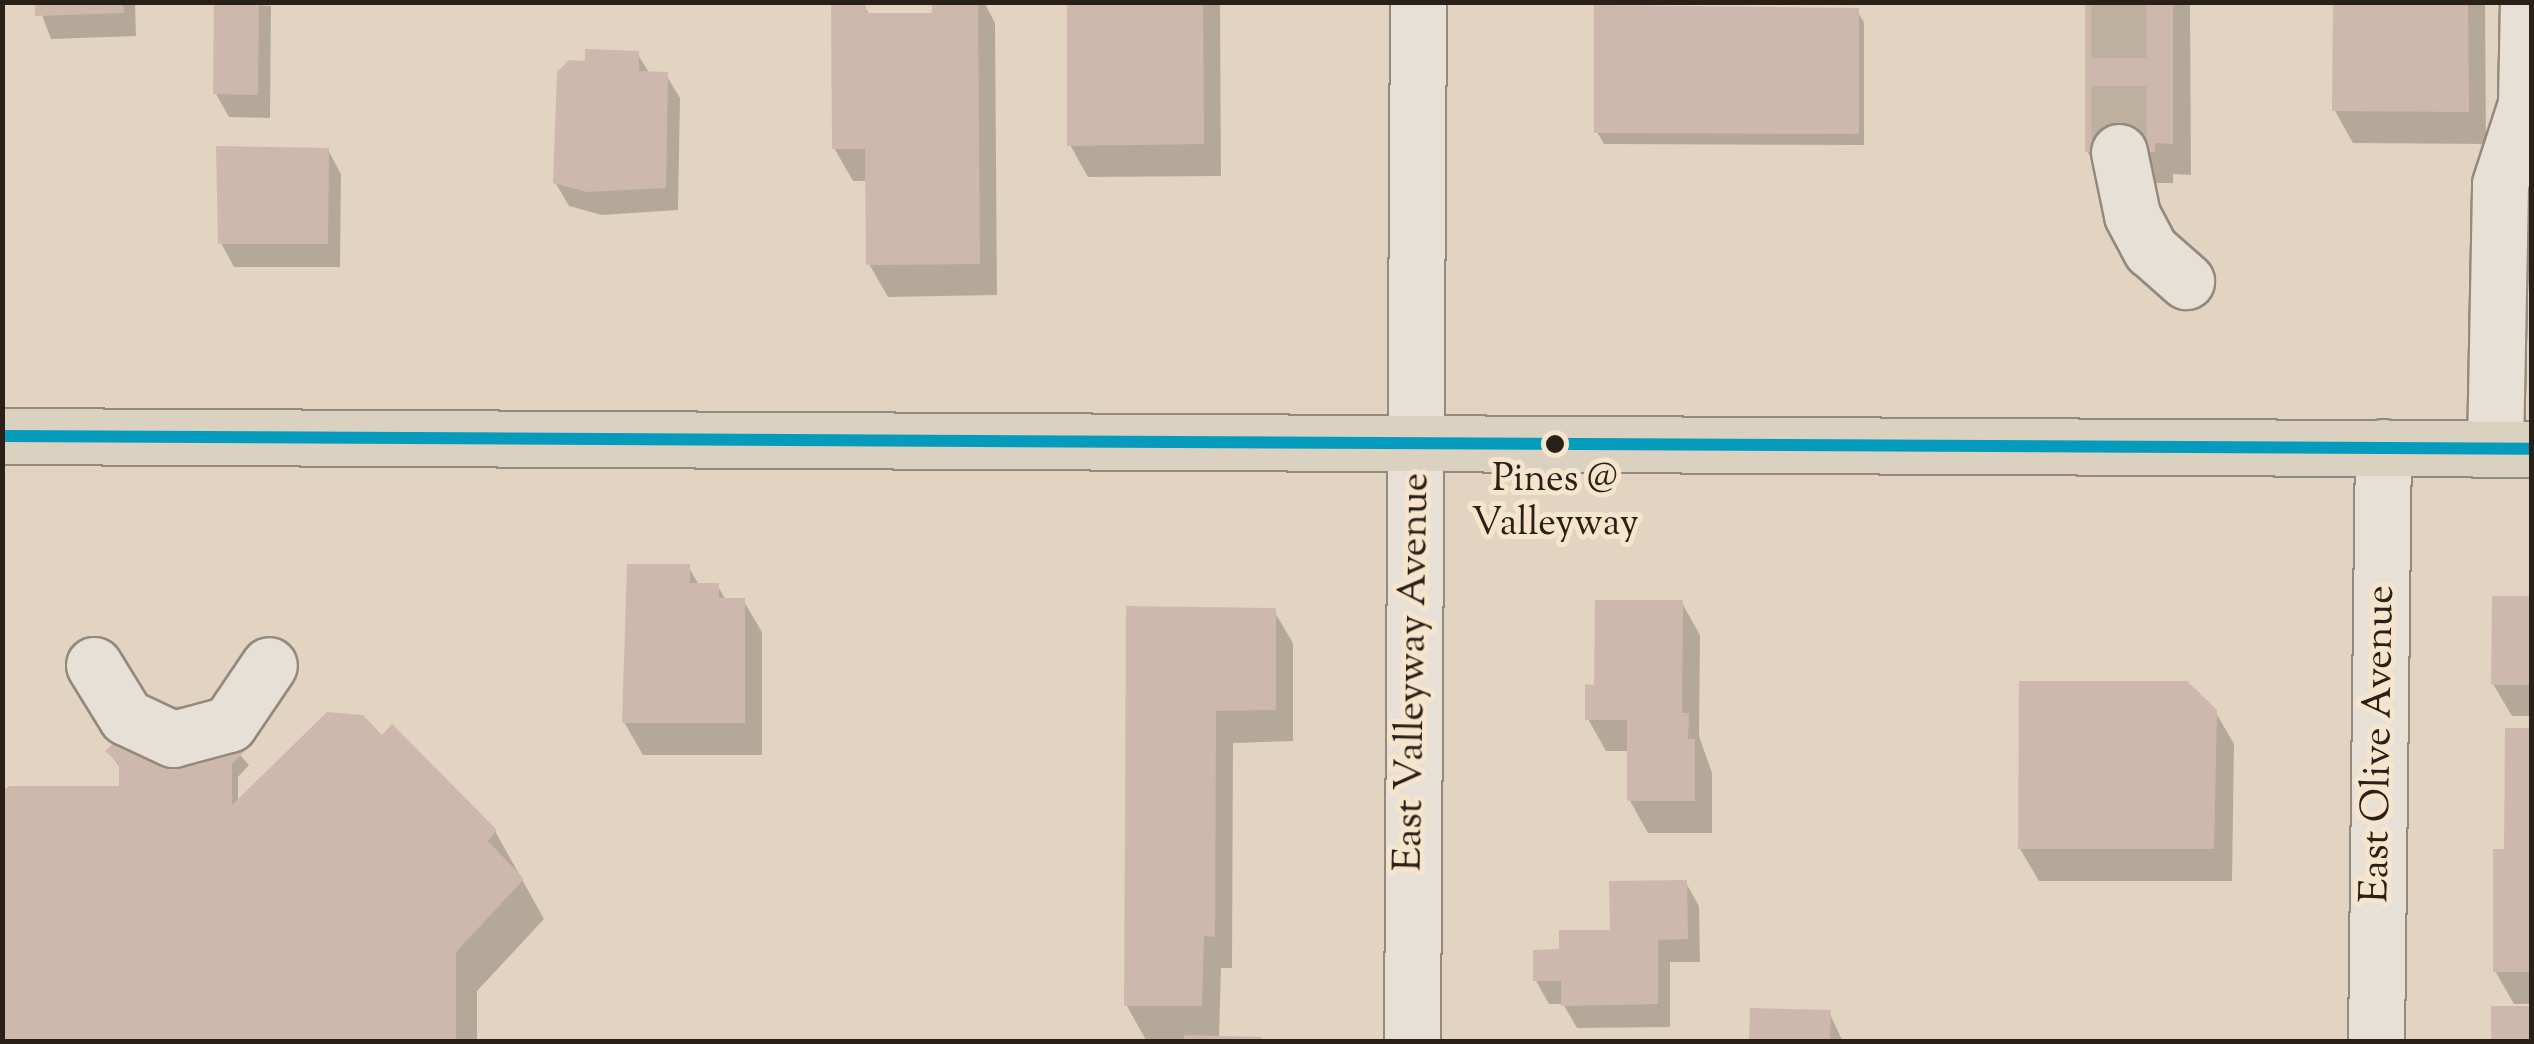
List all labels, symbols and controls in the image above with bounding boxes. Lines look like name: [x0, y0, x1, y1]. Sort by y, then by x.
marker: Pines @ Valleyway: [1545, 434, 1565, 454]
place label: Pines @ Valleyway: [1471, 459, 1639, 548]
street label: East Valleyway Avenue: [1387, 472, 1441, 872]
street label: East Olive Avenue: [2353, 585, 2407, 903]

